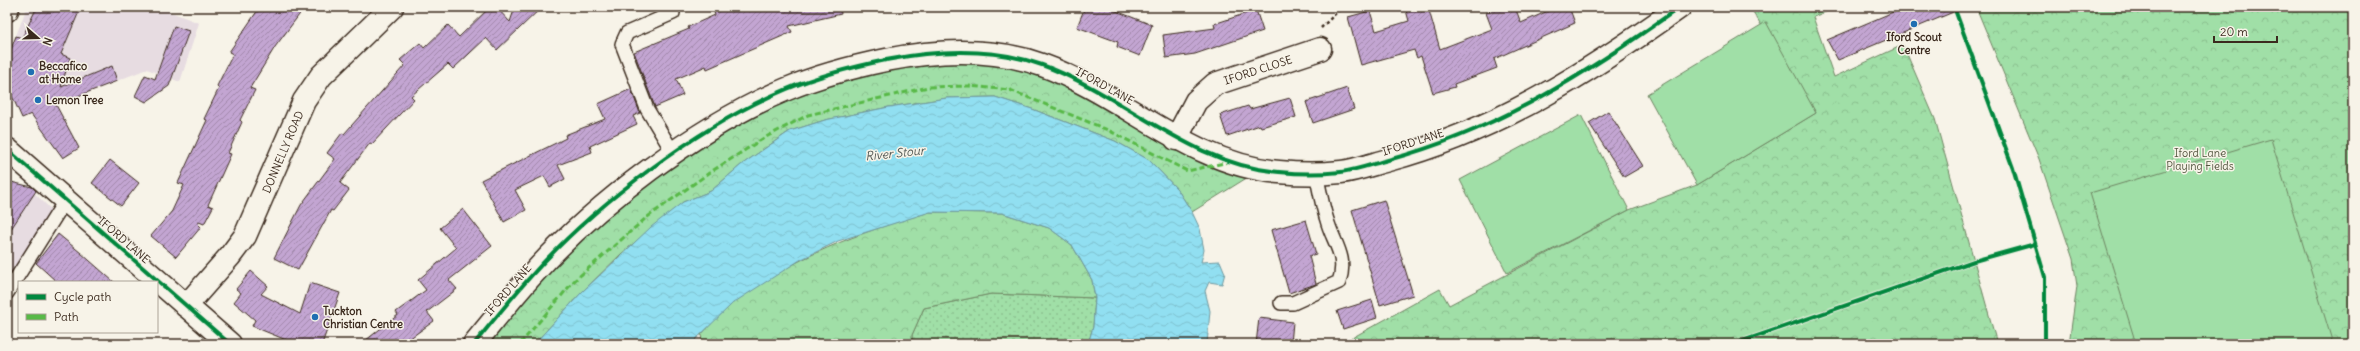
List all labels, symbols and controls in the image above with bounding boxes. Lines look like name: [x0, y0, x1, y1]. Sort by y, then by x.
north arrow: [18, 18, 58, 58]
scale bar: [2214, 18, 2277, 44]
marker: Iford Scout Centre: [1909, 19, 1919, 29]
text: 20 m: [2220, 24, 2248, 39]
place label: Iford Scout Centre: [1886, 30, 1942, 57]
text: N: [40, 35, 55, 47]
street label: IFORD CLOSE: [1222, 52, 1294, 88]
place label: Beccafico at Home: [39, 59, 87, 86]
street label: IFORD LANE: [1074, 64, 1136, 108]
marker: Beccafico at Home: [26, 67, 36, 77]
place label: Lemon Tree: [46, 93, 103, 107]
marker: Lemon Tree: [33, 95, 43, 105]
street label: DONNELLY ROAD: [259, 109, 307, 195]
street label: IFORD LANE: [1380, 125, 1446, 159]
water label: River Stour: [865, 142, 927, 164]
park label: Iford Lane Playing Fields: [2166, 146, 2234, 173]
street label: IFORD LANE: [95, 214, 153, 266]
street label: IFORD LANE: [482, 261, 534, 319]
legend: [18, 281, 158, 333]
text: Cycle path: [54, 289, 111, 304]
place label: Tuckton Christian Centre: [323, 304, 403, 331]
text: Path: [54, 309, 79, 324]
marker: Tuckton Christian Centre: [310, 312, 320, 322]

